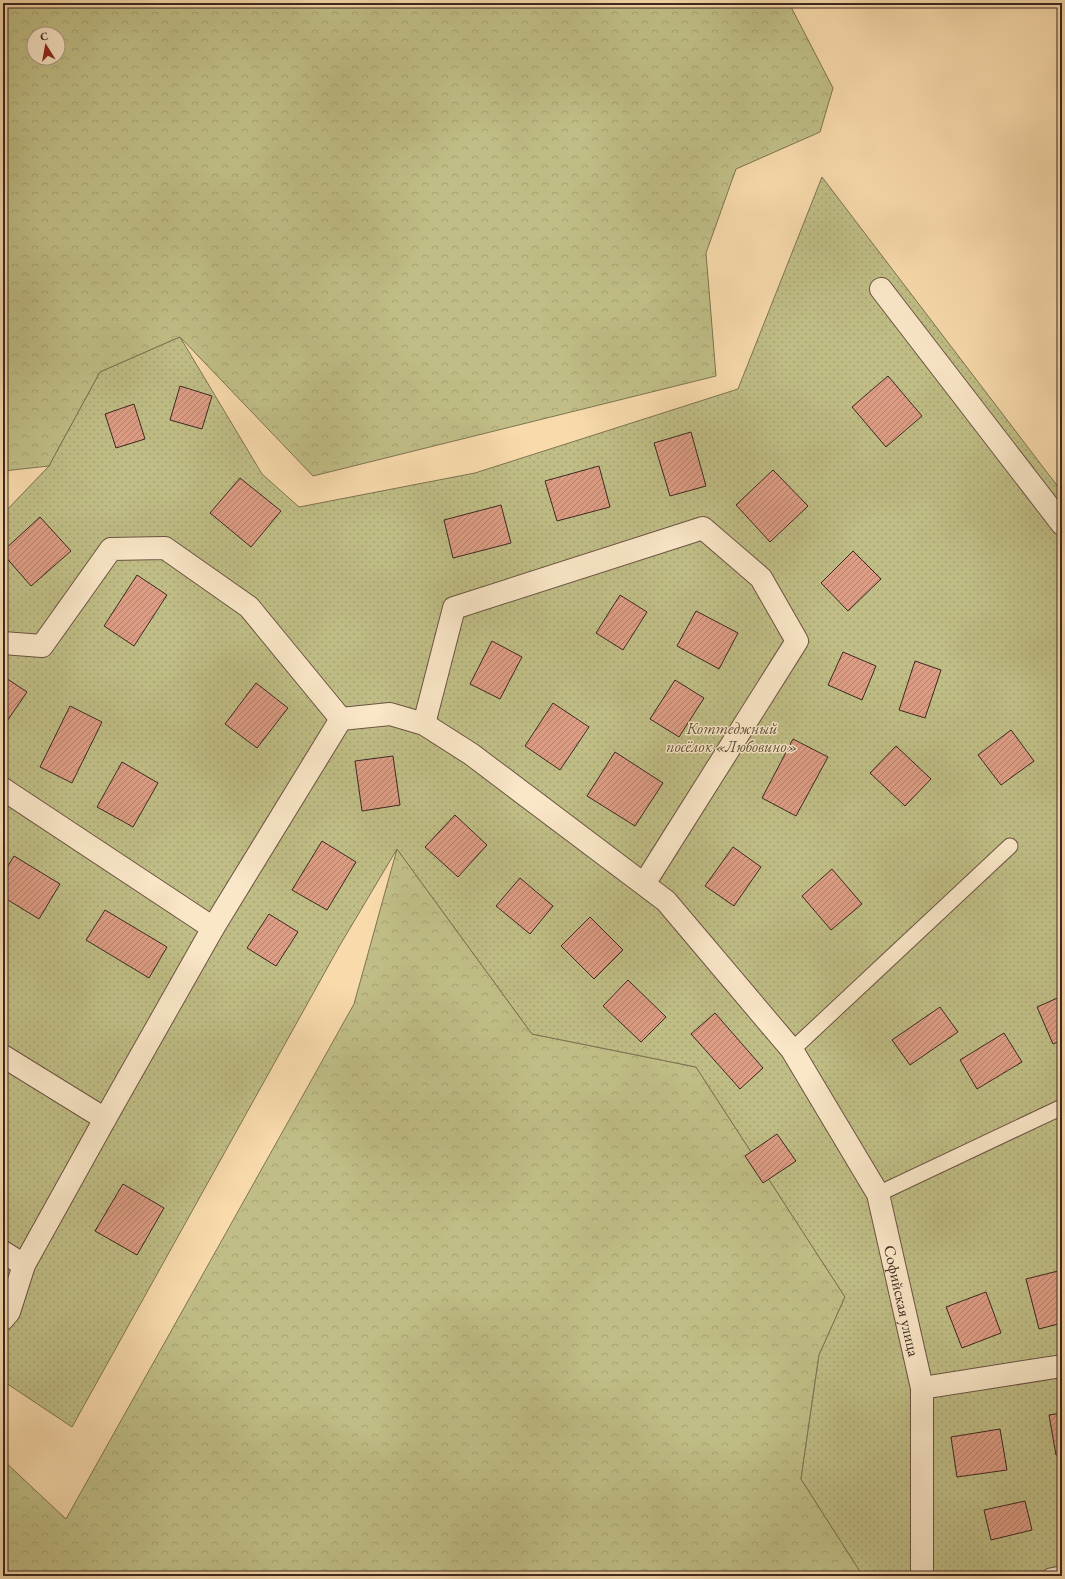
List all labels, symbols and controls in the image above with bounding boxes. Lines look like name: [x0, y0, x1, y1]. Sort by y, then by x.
north arrow: [26, 26, 66, 66]
text: С: [39, 29, 49, 44]
park label: Коттеджный посёлок «Любовино»: [666, 718, 798, 757]
street label: Софийская улица: [879, 1243, 925, 1359]

